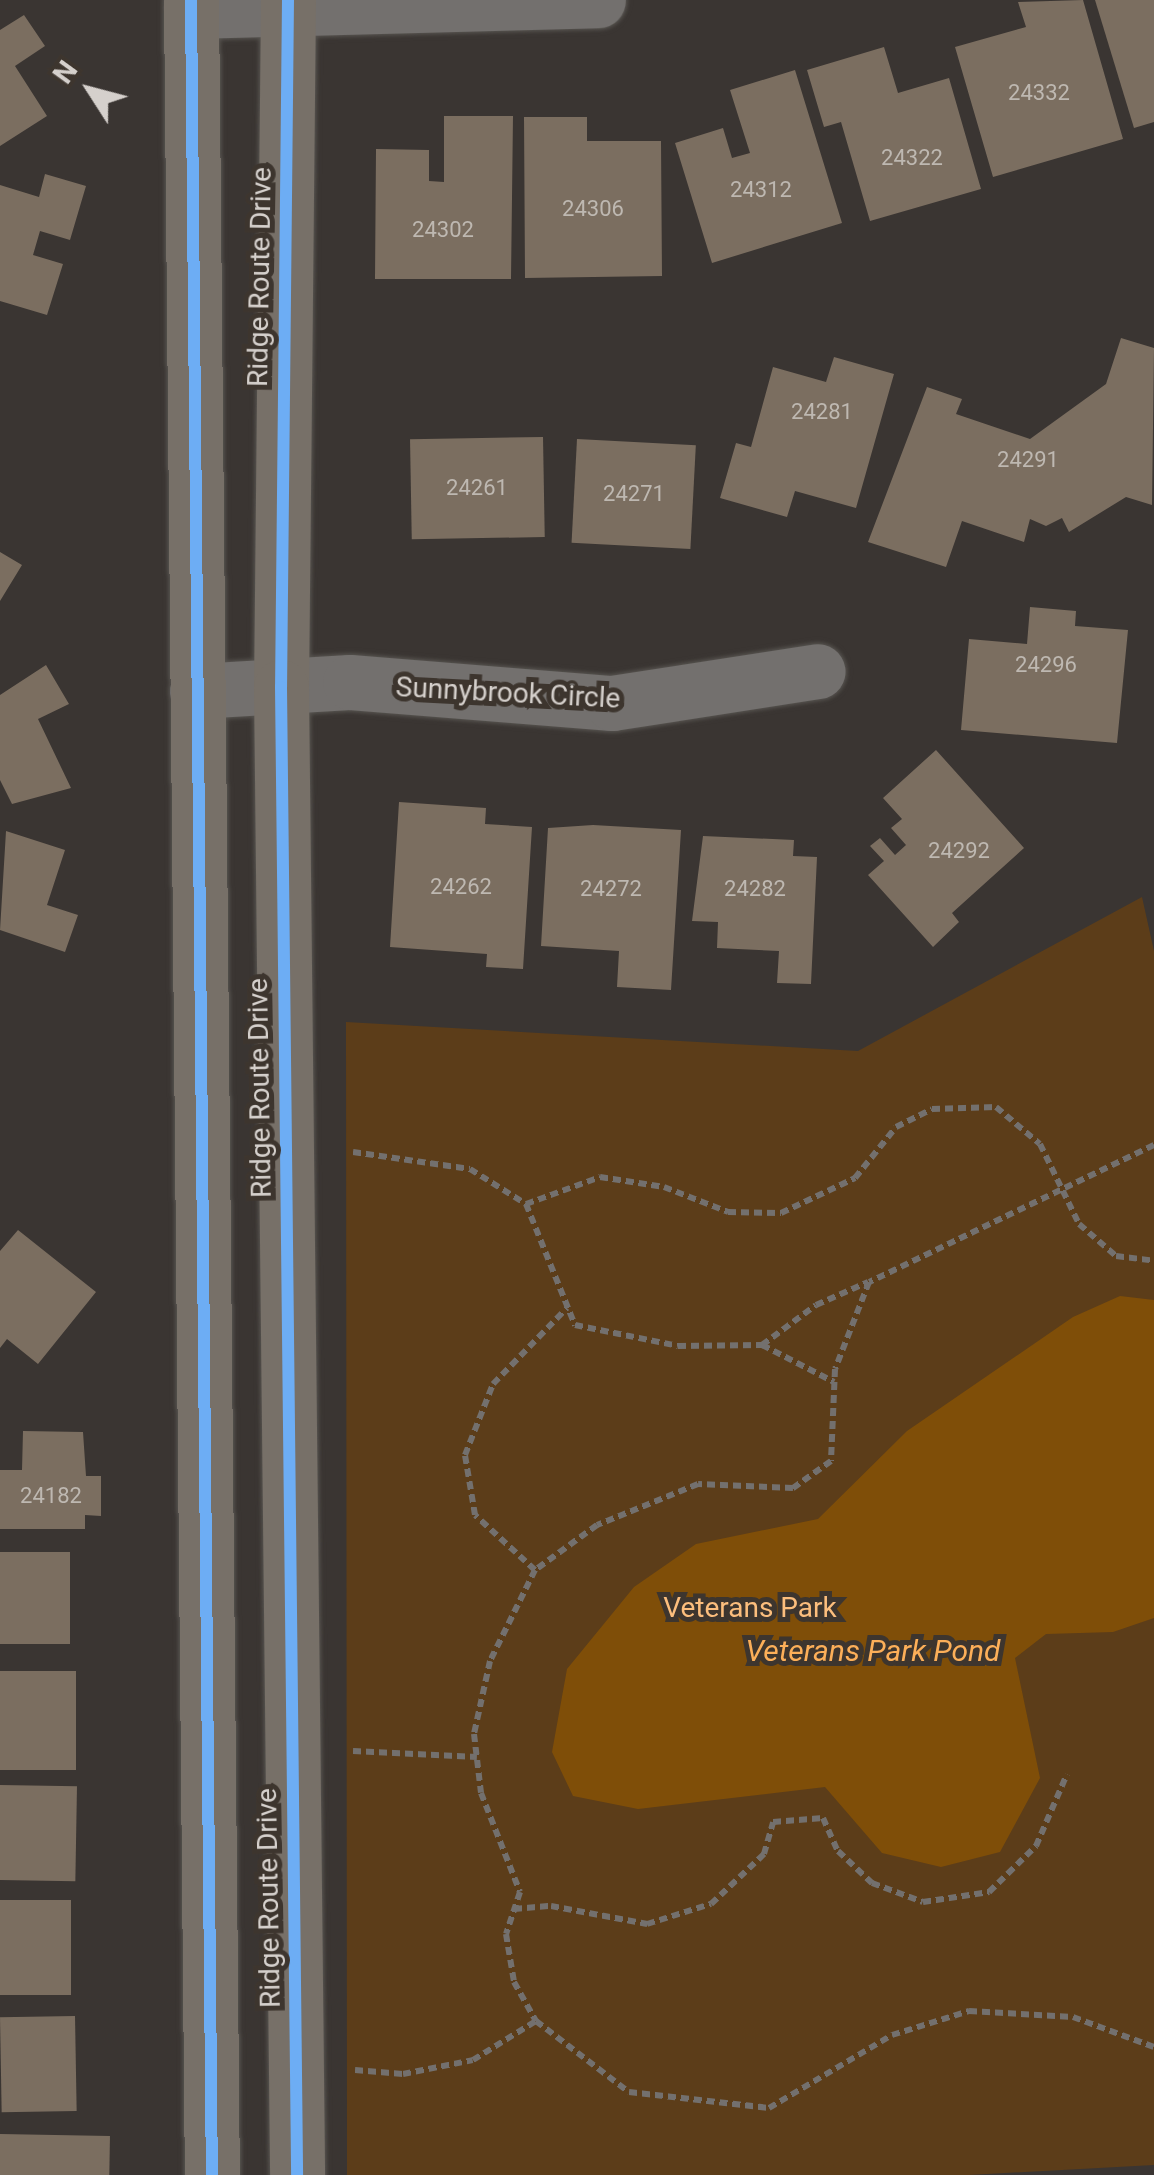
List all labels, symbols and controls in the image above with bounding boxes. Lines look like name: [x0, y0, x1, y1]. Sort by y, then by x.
north arrow: [40, 40, 140, 140]
text: N: [46, 54, 84, 90]
house number: 24332: [1008, 80, 1070, 106]
house number: 24322: [881, 145, 943, 171]
street label: Ridge Route Drive: [241, 167, 279, 387]
house number: 24312: [730, 177, 792, 203]
house number: 24306: [562, 196, 624, 222]
house number: 24302: [412, 217, 474, 243]
house number: 24281: [791, 399, 853, 425]
house number: 24291: [997, 447, 1059, 473]
house number: 24261: [446, 475, 508, 501]
house number: 24271: [603, 481, 665, 507]
house number: 24296: [1015, 652, 1077, 678]
street label: Sunnybrook Circle: [395, 670, 621, 716]
house number: 24292: [928, 838, 990, 864]
house number: 24262: [430, 874, 492, 900]
house number: 24272: [580, 876, 642, 902]
house number: 24282: [724, 876, 786, 902]
street label: Ridge Route Drive: [241, 978, 279, 1198]
house number: 24182: [20, 1483, 82, 1509]
park label: Veterans Park: [663, 1591, 837, 1625]
water label: Veterans Park Pond: [745, 1633, 1001, 1669]
street label: Ridge Route Drive: [250, 1788, 288, 2008]

